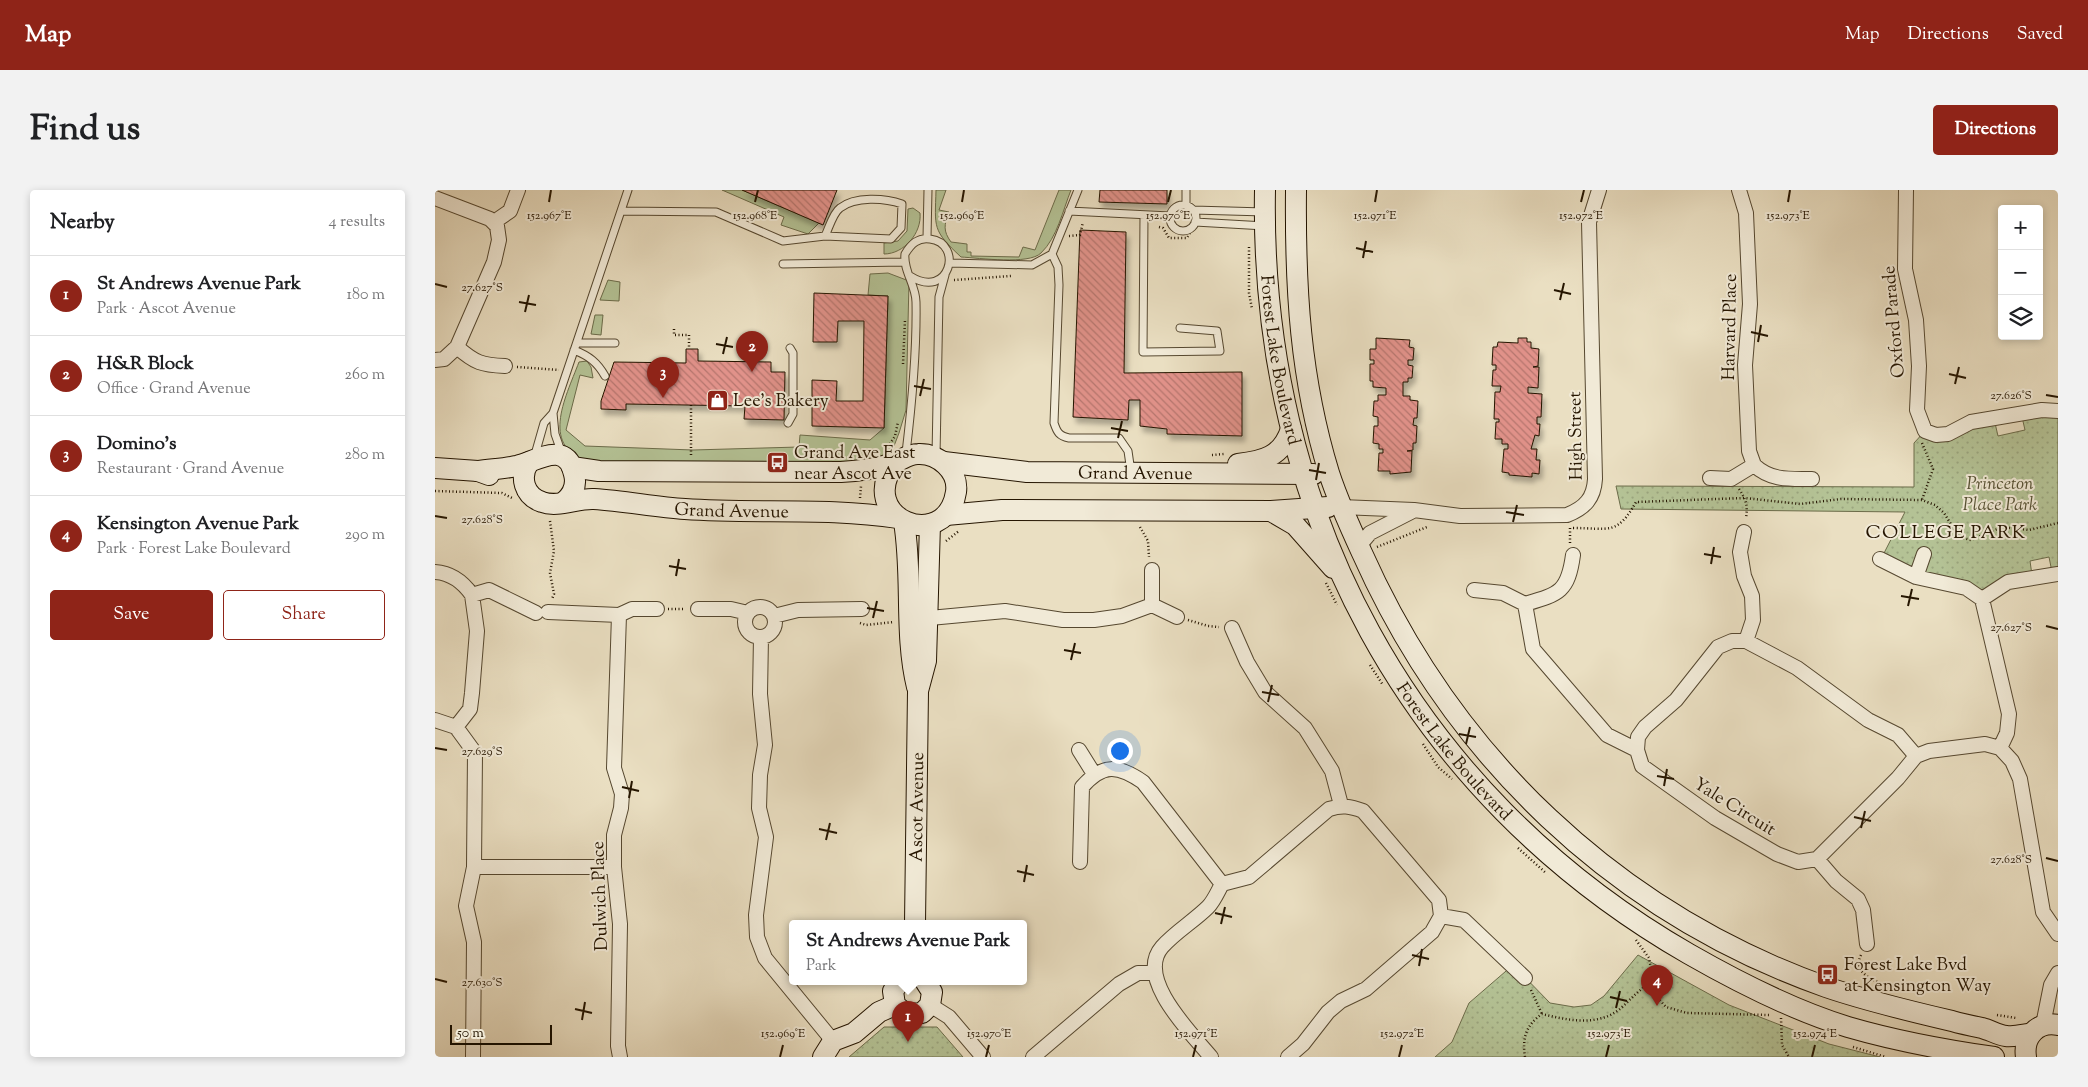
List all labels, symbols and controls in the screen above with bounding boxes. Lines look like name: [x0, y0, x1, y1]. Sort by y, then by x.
text: Map: [25, 18, 71, 52]
text: Map: [1845, 22, 1880, 48]
text: Directions: [1908, 22, 1989, 48]
text: Saved: [2017, 22, 2063, 48]
text: Find us: [30, 105, 140, 156]
button: Directions: [1933, 105, 2058, 155]
map controls: [1998, 205, 2043, 340]
button: +: [1998, 205, 2043, 250]
text: 152.967°E: [527, 207, 572, 225]
text: 152.968°E: [733, 207, 778, 225]
text: 152.969°E: [940, 207, 985, 225]
text: 152.970°E: [1146, 207, 1191, 225]
text: 152.971°E: [1354, 207, 1397, 225]
text: 152.972°E: [1559, 207, 1604, 225]
text: 152.973°E: [1766, 207, 1811, 225]
text: Nearby: [50, 208, 115, 238]
text: 4 results: [329, 211, 385, 234]
button: −: [1998, 250, 2043, 295]
street label: Oxford Parade: [1877, 265, 1913, 379]
text: St Andrews Avenue Park: [97, 271, 301, 298]
street label: Harvard Place: [1717, 273, 1745, 381]
street label: Forest Lake Boulevard: [1252, 274, 1306, 448]
text: 27.627°S: [461, 279, 503, 297]
text: 1: [63, 284, 69, 307]
text: 180 m: [346, 284, 385, 307]
button: layers: [1998, 295, 2043, 340]
text: Park · Ascot Avenue: [97, 298, 236, 321]
pin: 2: [736, 331, 768, 372]
text: H&R Block: [97, 351, 194, 378]
pin: 3: [647, 357, 679, 398]
text: 2: [62, 364, 70, 387]
text: 260 m: [344, 364, 385, 387]
text: Office · Grand Avenue: [97, 378, 251, 401]
text: 27.626°S: [1990, 387, 2032, 405]
shop icon: Lee's Bakery: [705, 388, 729, 412]
place label: Lee's Bakery: [733, 389, 829, 415]
street label: High Street: [1563, 391, 1591, 481]
text: Domino's: [97, 431, 176, 458]
place label: Grand Ave East near Ascot Ave: [794, 441, 915, 488]
text: 3: [63, 444, 69, 467]
text: 280 m: [344, 444, 385, 467]
bus stop icon: Grand Ave East near Ascot Ave: [766, 450, 790, 474]
text: Restaurant · Grand Avenue: [97, 458, 284, 481]
street label: Grand Avenue: [1078, 461, 1193, 488]
park label: Princeton Place Park: [1963, 472, 2037, 519]
street label: Grand Avenue: [673, 497, 789, 526]
text: Kensington Avenue Park: [97, 511, 299, 538]
text: 27.628°S: [461, 511, 503, 529]
district label: COLLEGE PARK: [1866, 520, 2026, 547]
text: 4: [62, 524, 70, 547]
text: 290 m: [345, 524, 385, 547]
text: Park · Forest Lake Boulevard: [97, 538, 291, 561]
button: Save: [50, 590, 213, 640]
button: Share: [223, 590, 385, 640]
text: 27.627°S: [1990, 619, 2032, 637]
street label: Forest Lake Boulevard: [1389, 678, 1517, 828]
your location: [1107, 738, 1133, 764]
text: 27.629°S: [461, 743, 503, 761]
street label: Ascot Avenue: [905, 752, 932, 862]
street label: Yale Circuit: [1688, 772, 1780, 843]
street label: Dulwich Place: [586, 840, 616, 951]
text: 27.628°S: [1990, 851, 2032, 869]
popup: [789, 920, 1027, 985]
text: St Andrews Avenue Park: [806, 928, 1010, 955]
place label: Forest Lake Bvd at Kensington Way: [1844, 953, 1991, 1000]
text: Park: [806, 955, 837, 978]
bus stop icon: Forest Lake Bvd at Kensington Way: [1816, 962, 1840, 986]
pin: 4: [1641, 965, 1673, 1006]
text: 27.630°S: [462, 974, 502, 992]
pin: 1: [892, 1001, 924, 1042]
scale bar: [450, 1022, 553, 1045]
text: 50 m: [457, 1024, 484, 1044]
text: 152.969°E: [761, 1025, 806, 1043]
text: 152.970°E: [967, 1025, 1012, 1043]
text: 152.971°E: [1175, 1025, 1218, 1043]
text: 152.972°E: [1380, 1025, 1425, 1043]
text: 152.973°E: [1587, 1025, 1632, 1043]
text: 152.974°E: [1793, 1025, 1838, 1043]

